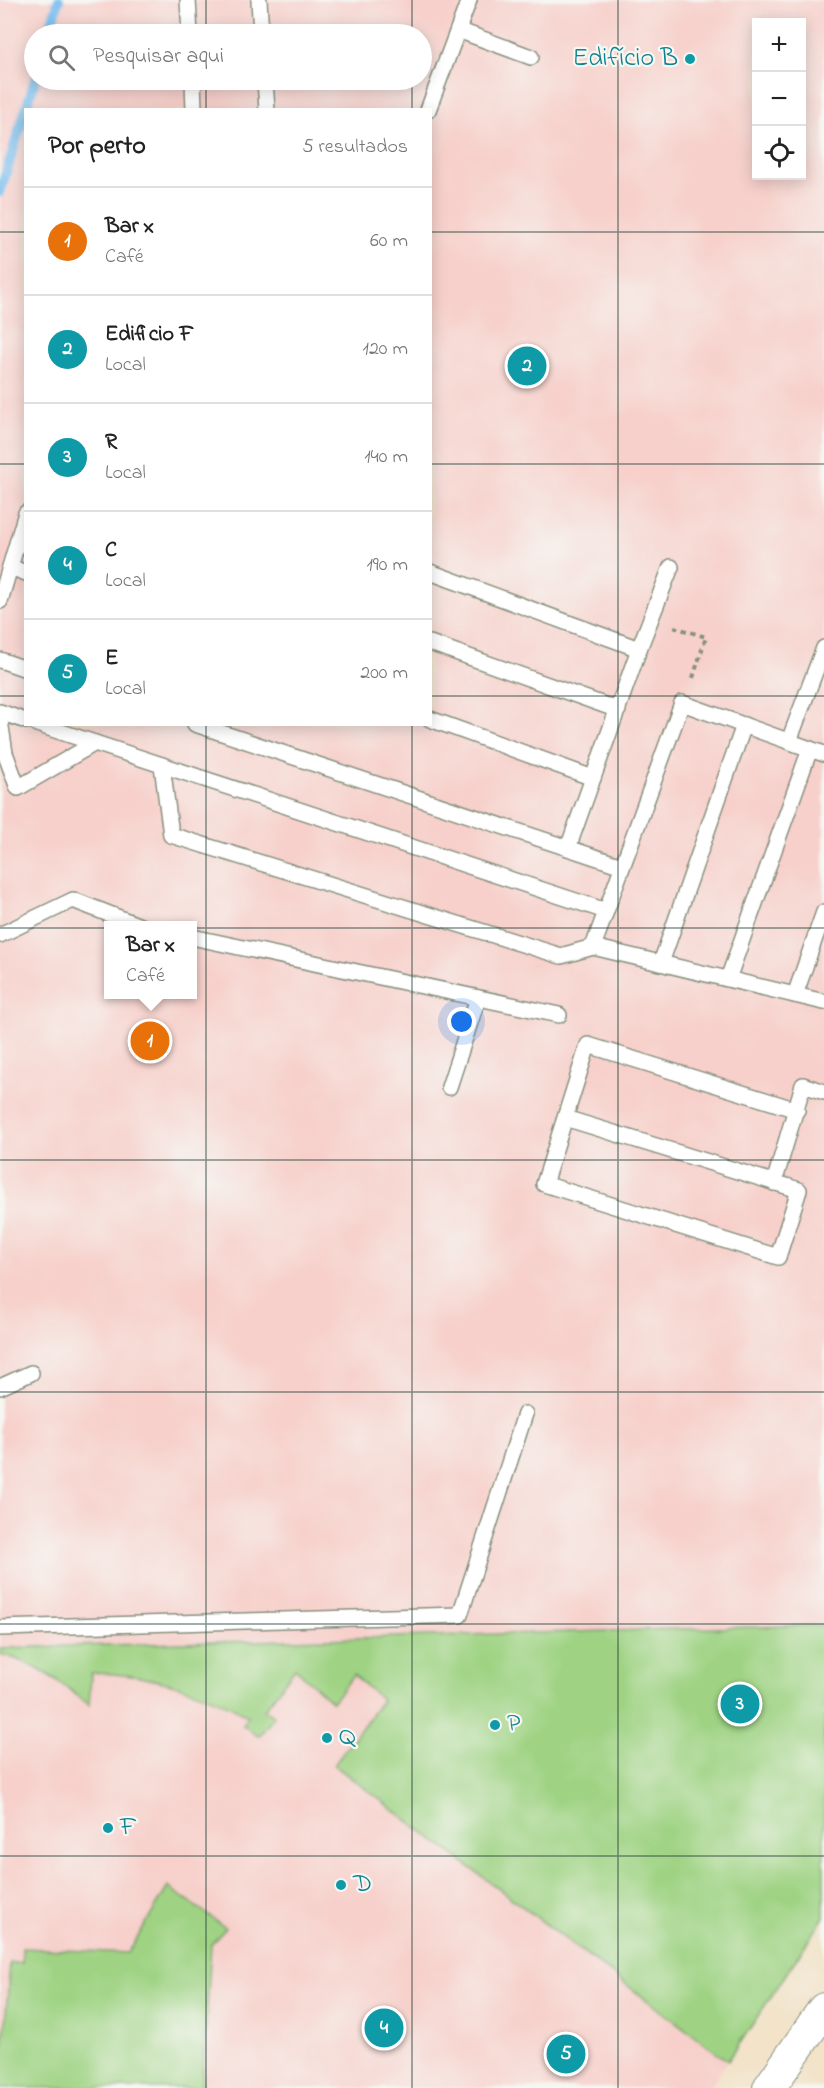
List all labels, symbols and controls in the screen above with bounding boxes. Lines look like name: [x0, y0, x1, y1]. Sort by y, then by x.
map controls: [752, 18, 806, 180]
button: +: [752, 18, 806, 72]
search box: [24, 24, 432, 90]
place label: Edifício B: [572, 40, 678, 78]
icon: search: [45, 41, 78, 74]
text: Pesquisar aqui: [93, 41, 224, 73]
marker: Edifício B: [683, 52, 697, 66]
button: −: [752, 72, 806, 126]
button: locate: [752, 126, 806, 180]
text: Por perto: [48, 128, 146, 166]
text: 5 resultados: [302, 133, 408, 162]
text: Bar x: [105, 211, 154, 243]
text: 1: [64, 227, 71, 256]
text: 60 m: [370, 227, 408, 256]
text: Café: [105, 243, 144, 272]
text: Edificio F: [105, 319, 194, 351]
text: 2: [63, 335, 72, 364]
text: 120 m: [363, 335, 408, 364]
pin: 2: [508, 344, 546, 388]
text: Local: [105, 351, 146, 380]
text: R: [105, 427, 117, 459]
text: 3: [63, 443, 72, 472]
text: 140 m: [364, 443, 408, 472]
text: Local: [105, 459, 146, 488]
text: C: [105, 535, 117, 567]
text: 4: [63, 551, 72, 580]
text: 190 m: [366, 551, 408, 580]
text: Local: [105, 567, 146, 596]
text: E: [105, 643, 118, 675]
text: 5: [62, 659, 73, 688]
text: 200 m: [360, 659, 408, 688]
text: Local: [105, 675, 146, 704]
popup: [104, 921, 197, 999]
text: Bar x: [126, 930, 175, 962]
text: Café: [126, 962, 165, 991]
your location: [447, 1007, 476, 1036]
pin: 1: [130, 1018, 170, 1064]
pin: 3: [720, 1682, 760, 1726]
place label: P: [507, 1706, 521, 1744]
marker: P: [488, 1718, 502, 1732]
place label: Q: [339, 1719, 356, 1757]
marker: Q: [320, 1731, 334, 1745]
place label: F: [119, 1809, 137, 1847]
marker: F: [101, 1821, 115, 1835]
place label: D: [352, 1866, 372, 1904]
marker: D: [334, 1878, 348, 1892]
pin: 4: [364, 2006, 404, 2050]
pin: 5: [546, 2032, 586, 2076]

